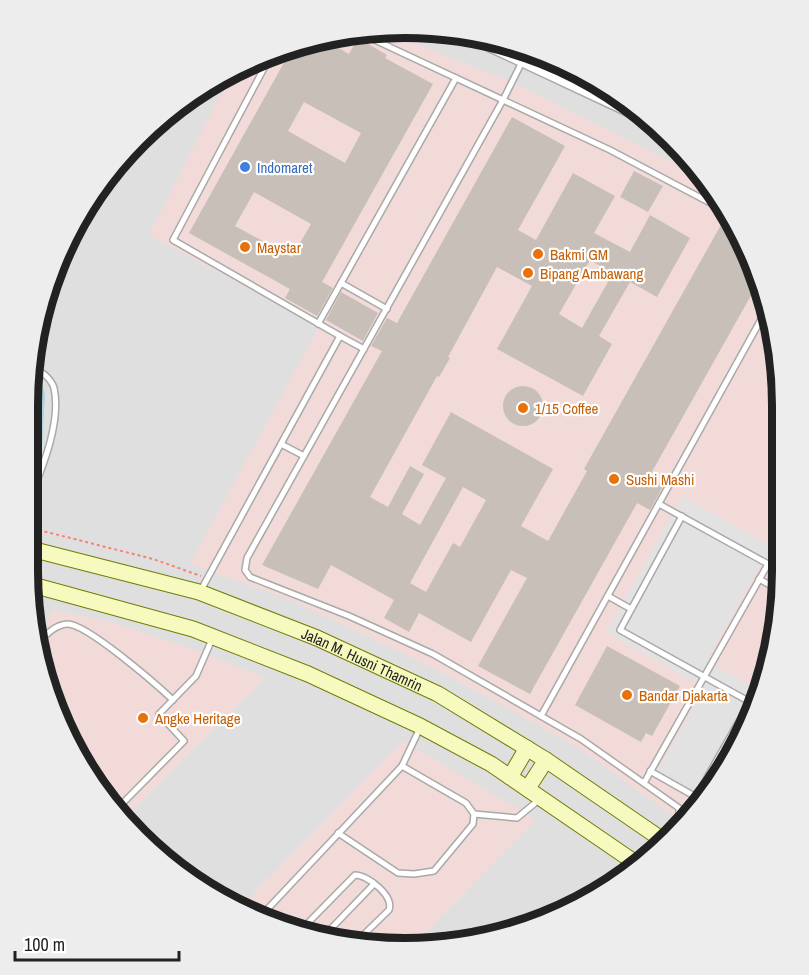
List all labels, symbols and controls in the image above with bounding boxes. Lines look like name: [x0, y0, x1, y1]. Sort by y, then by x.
place label: Indomaret: [257, 157, 313, 178]
marker: Indomaret: [238, 160, 252, 174]
place label: Maystar: [257, 237, 301, 258]
marker: Maystar: [238, 240, 252, 254]
place label: Bakmi GM: [550, 244, 608, 265]
marker: Bakmi GM: [531, 247, 545, 261]
place label: Bipang Ambawang: [540, 263, 643, 284]
marker: Bipang Ambawang: [521, 266, 535, 280]
place label: 1/15 Coffee: [535, 398, 599, 419]
marker: 1/15 Coffee: [516, 401, 530, 415]
place label: Sushi Mashi: [626, 469, 694, 490]
marker: Sushi Mashi: [607, 472, 621, 486]
street label: Jalan M. Husni Thamrin: [299, 622, 426, 696]
place label: Bandar Djakarta: [639, 685, 728, 706]
marker: Bandar Djakarta: [620, 688, 634, 702]
place label: Angke Heritage: [154, 708, 241, 729]
marker: Angke Heritage: [136, 711, 150, 725]
scale bar: [15, 924, 178, 962]
text: 100 m: [24, 932, 65, 957]

